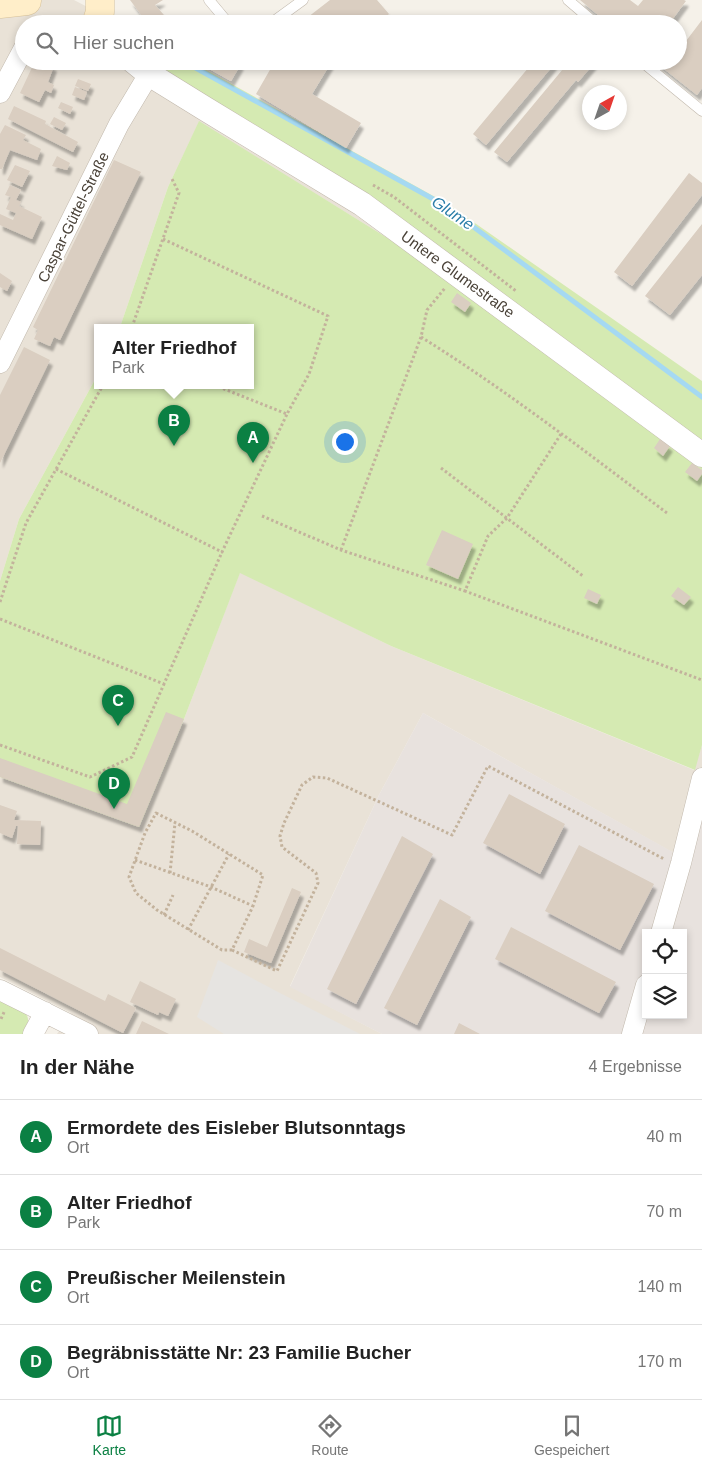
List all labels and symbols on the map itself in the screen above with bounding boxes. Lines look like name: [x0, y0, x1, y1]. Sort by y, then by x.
north arrow: [582, 85, 627, 130]
street label: Caspar-Güttel-Straße: [34, 149, 112, 285]
water label: Glume: [429, 193, 477, 233]
street label: Untere Glumestraße: [398, 227, 518, 321]
pin: B: [158, 405, 190, 446]
pin: A: [237, 422, 269, 463]
your location: [332, 429, 358, 455]
pin: C: [102, 685, 134, 726]
pin: D: [98, 768, 130, 809]

